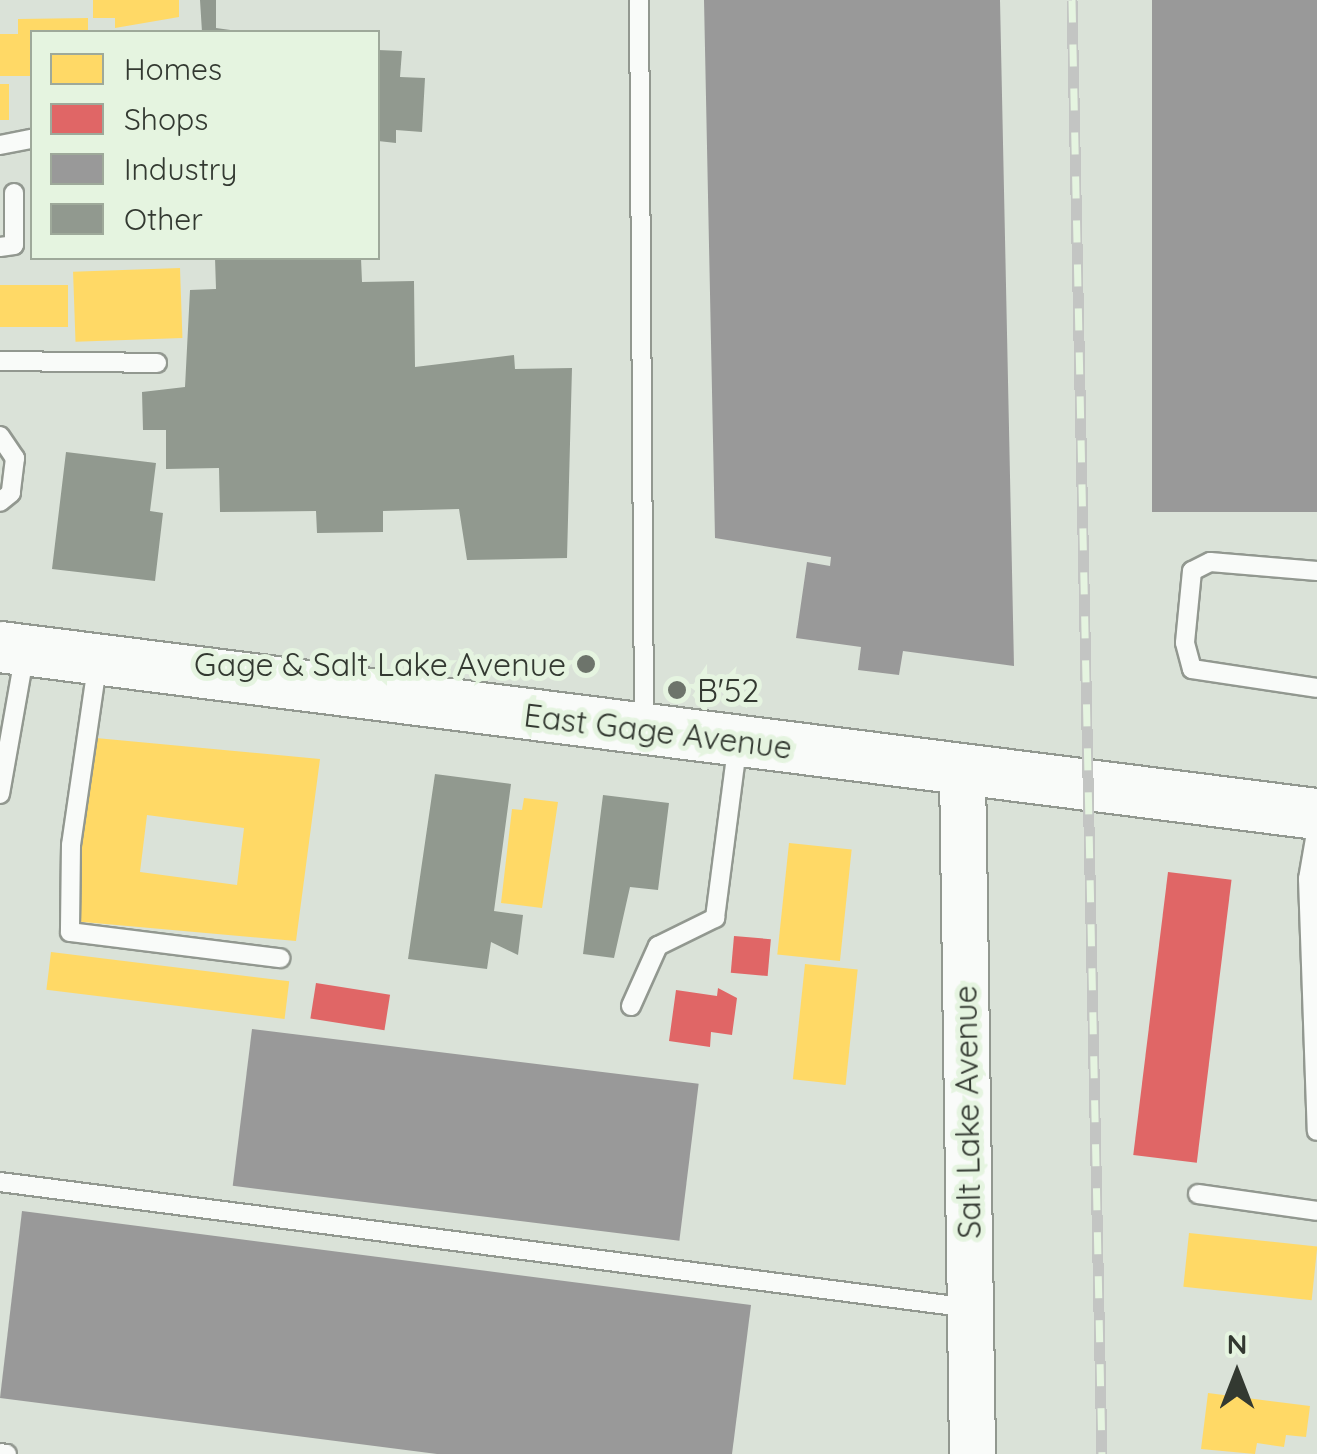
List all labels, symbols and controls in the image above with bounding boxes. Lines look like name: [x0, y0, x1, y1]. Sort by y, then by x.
legend: [30, 30, 380, 260]
text: Homes: [124, 50, 222, 88]
text: Shops: [124, 100, 208, 138]
text: Industry: [124, 150, 237, 188]
text: Other: [124, 200, 203, 238]
place label: Gage & Salt Lake Avenue: [194, 645, 566, 683]
marker: Gage & Salt Lake Avenue: [575, 653, 597, 675]
place label: B'52: [697, 671, 759, 709]
marker: B'52: [666, 679, 688, 701]
street label: East Gage Avenue: [522, 696, 794, 766]
street label: Salt Lake Avenue: [946, 985, 988, 1239]
north arrow: [1187, 1324, 1287, 1424]
text: N: [1227, 1326, 1247, 1361]

